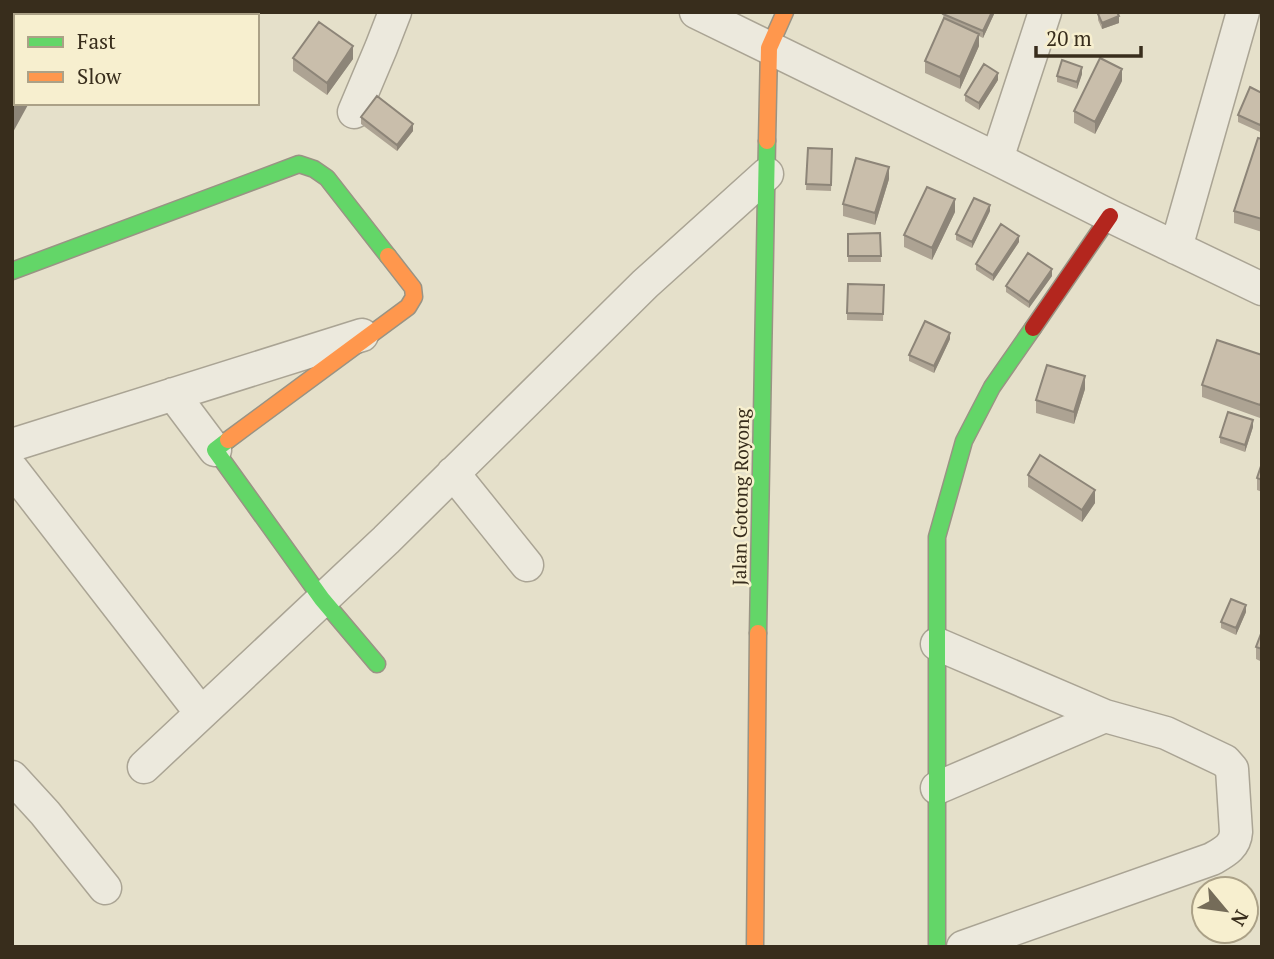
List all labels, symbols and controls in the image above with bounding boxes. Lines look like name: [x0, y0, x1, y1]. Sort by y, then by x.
legend: [14, 14, 259, 105]
scale bar: [1036, 14, 1141, 58]
text: 20 m: [1046, 24, 1092, 52]
text: Fast: [77, 27, 116, 55]
text: Slow: [77, 62, 122, 90]
street label: Jalan Gotong Royong: [726, 407, 754, 586]
north arrow: [1190, 875, 1260, 945]
text: N: [1226, 906, 1255, 931]

